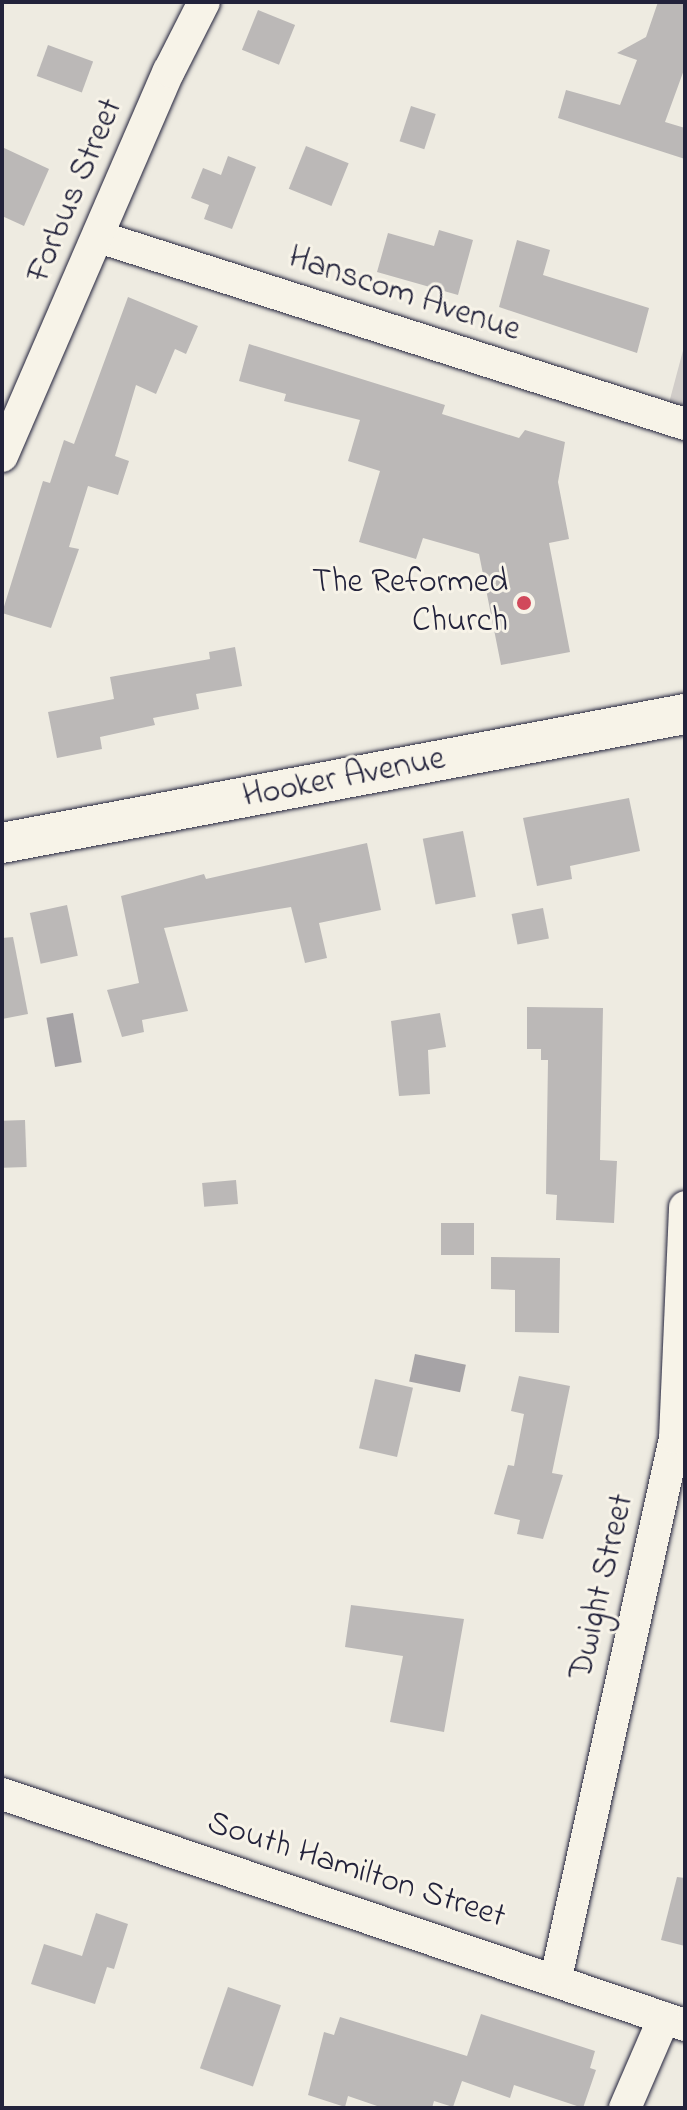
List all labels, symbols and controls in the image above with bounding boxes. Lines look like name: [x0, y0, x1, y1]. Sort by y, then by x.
street label: Forbus Street: [19, 93, 133, 289]
street label: Hanscom Avenue: [283, 238, 525, 352]
place label: The Reformed Church: [312, 563, 508, 642]
marker: The Reformed Church: [515, 594, 533, 612]
street label: Hooker Avenue: [240, 739, 448, 819]
street label: Dwight Street: [562, 1490, 644, 1684]
street label: South Hamilton Street: [202, 1803, 510, 1939]

